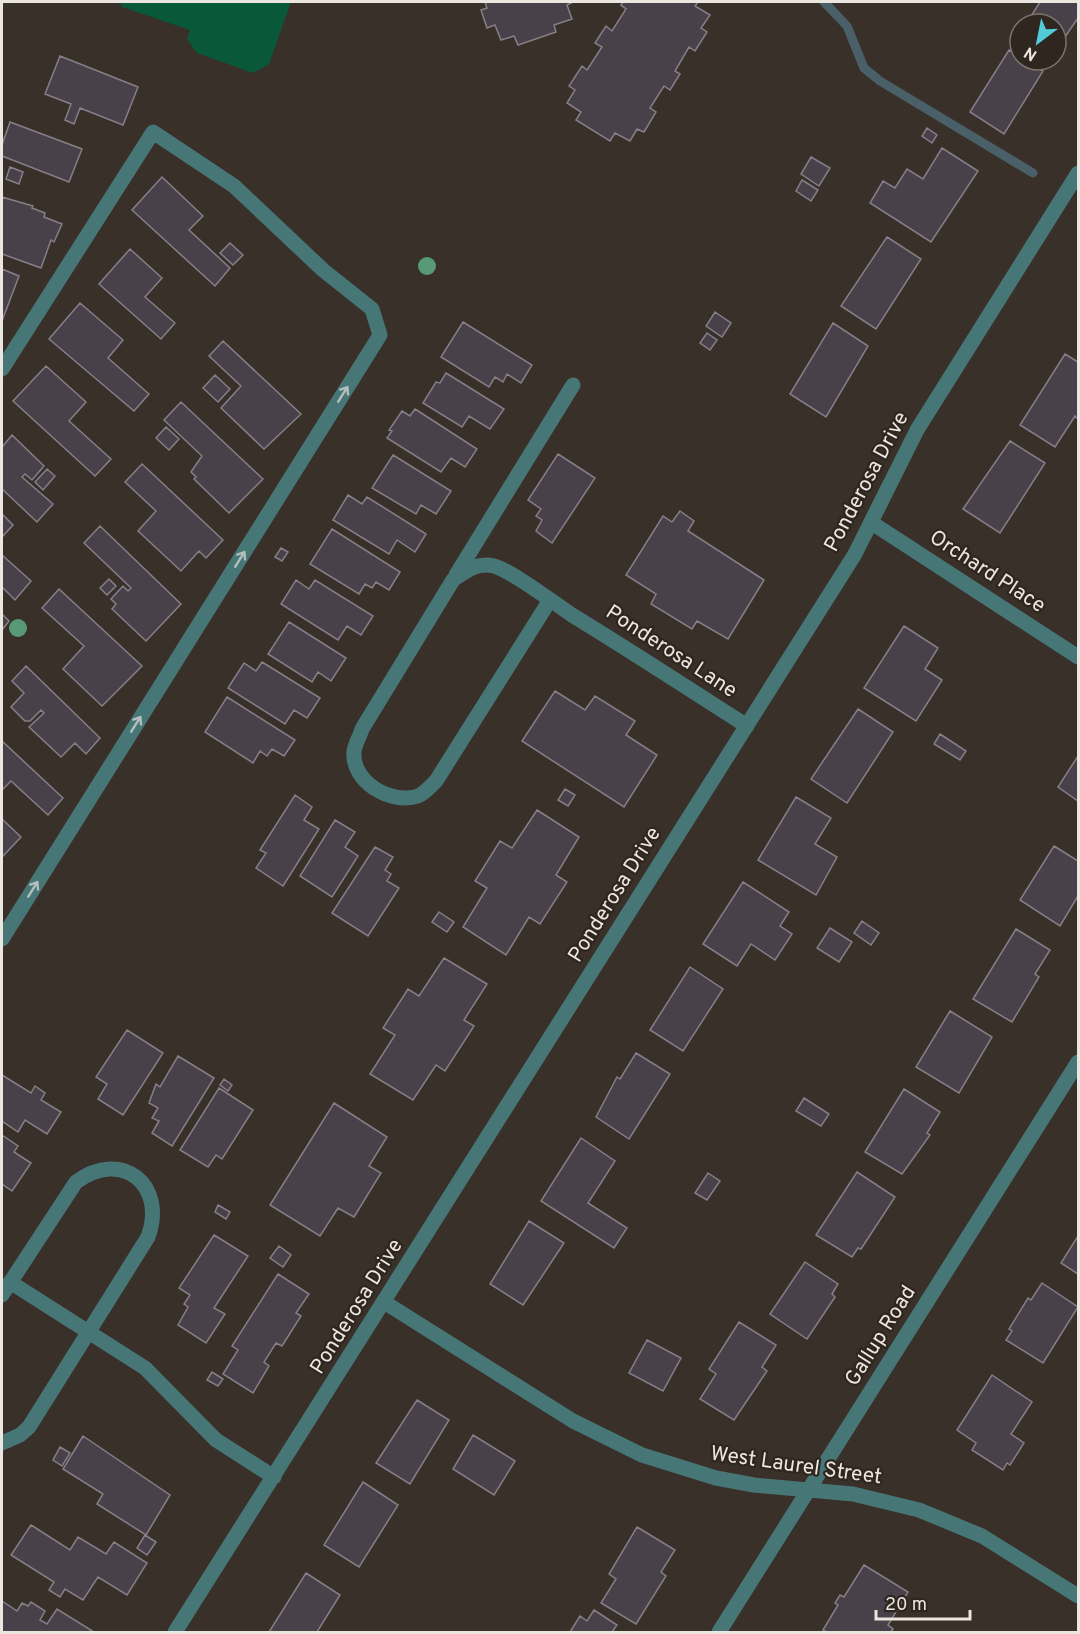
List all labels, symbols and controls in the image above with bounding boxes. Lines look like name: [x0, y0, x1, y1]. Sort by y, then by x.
north arrow: [1008, 12, 1068, 72]
text: N: [1021, 41, 1041, 65]
one-way arrow: [338, 386, 350, 403]
street label: Ponderosa Drive: [819, 407, 915, 557]
street label: Orchard Place: [924, 524, 1050, 620]
one-way arrow: [234, 551, 246, 568]
street label: Ponderosa Lane: [600, 599, 742, 705]
one-way arrow: [131, 716, 143, 733]
street label: Ponderosa Drive: [563, 822, 667, 968]
one-way arrow: [27, 881, 39, 898]
street label: Ponderosa Drive: [305, 1234, 409, 1380]
street label: Gallup Road: [839, 1281, 923, 1391]
street label: West Laurel Street: [709, 1441, 883, 1491]
scale bar: [876, 1583, 970, 1621]
text: 20 m: [885, 1594, 927, 1617]

